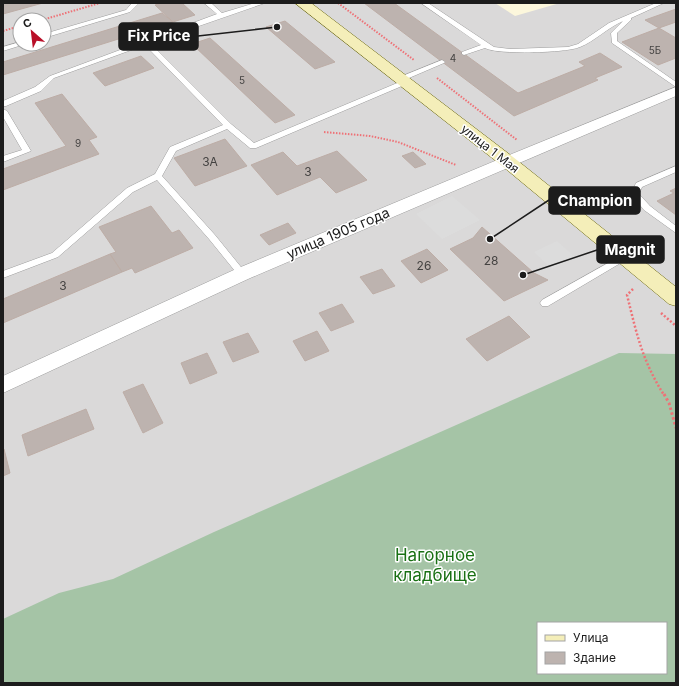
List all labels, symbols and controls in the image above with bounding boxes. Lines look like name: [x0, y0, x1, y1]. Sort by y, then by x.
north arrow: [12, 12, 52, 52]
text: С: [20, 15, 34, 31]
callout: Fix Price: [119, 23, 198, 50]
text: Fix Price: [128, 26, 191, 45]
house number: 5Б: [649, 44, 661, 56]
house number: 4: [450, 52, 456, 64]
house number: 5: [239, 74, 245, 86]
street label: улица 1 Мая: [458, 121, 522, 176]
house number: 9: [75, 137, 81, 149]
house number: 3А: [202, 154, 218, 169]
house number: 3: [304, 164, 312, 179]
callout: Champion: [549, 187, 640, 214]
text: Champion: [558, 191, 632, 210]
street label: улица 1905 года: [284, 203, 392, 262]
callout: Magnit: [597, 236, 664, 263]
text: Magnit: [604, 240, 656, 259]
house number: 28: [484, 253, 498, 268]
house number: 26: [417, 258, 431, 273]
house number: 3: [59, 278, 67, 293]
park label: Нагорное кладбище: [393, 545, 477, 585]
legend: [537, 622, 667, 674]
text: Улица: [573, 630, 608, 645]
text: Здание: [573, 650, 616, 665]

